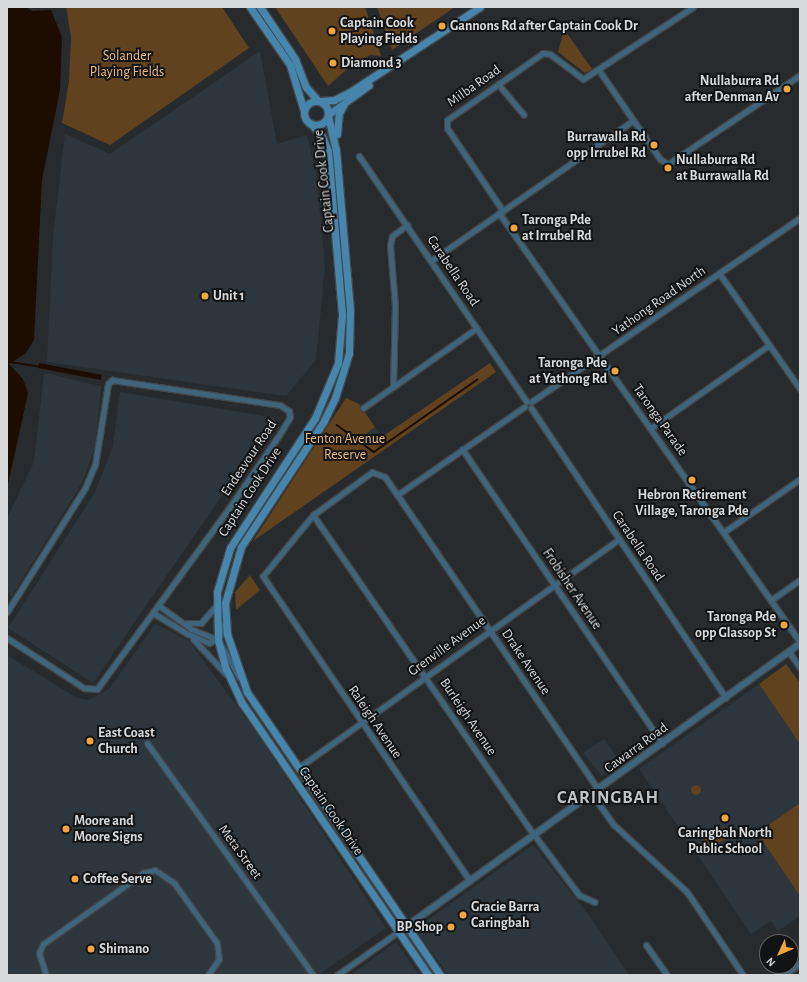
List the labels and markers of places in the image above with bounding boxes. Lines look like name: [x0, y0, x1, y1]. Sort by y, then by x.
place label: Captain Cook Playing Fields: [340, 15, 418, 48]
place label: Gannons Rd after Captain Cook Dr: [450, 18, 638, 34]
marker: Gannons Rd after Captain Cook Dr: [437, 21, 447, 31]
marker: Captain Cook Playing Fields: [327, 26, 337, 36]
place label: Diamond 3: [341, 55, 402, 71]
marker: Diamond 3: [328, 58, 338, 68]
place label: Nullaburra Rd after Denman Av: [685, 73, 779, 106]
marker: Nullaburra Rd after Denman Av: [782, 84, 792, 94]
place label: Burrawalla Rd opp Irrubel Rd: [566, 129, 646, 162]
marker: Burrawalla Rd opp Irrubel Rd: [649, 140, 659, 150]
place label: Nullaburra Rd at Burrawalla Rd: [676, 152, 769, 184]
marker: Nullaburra Rd at Burrawalla Rd: [663, 163, 673, 173]
place label: Taronga Pde at Irrubel Rd: [522, 212, 592, 244]
marker: Taronga Pde at Irrubel Rd: [509, 223, 519, 233]
place label: Unit 1: [213, 288, 245, 304]
marker: Unit 1: [200, 291, 210, 301]
place label: Taronga Pde at Yathong Rd: [529, 355, 607, 388]
marker: Taronga Pde at Yathong Rd: [610, 366, 620, 376]
marker: Hebron Retirement Village, Taronga Pde: [687, 475, 697, 485]
place label: Hebron Retirement Village, Taronga Pde: [635, 487, 749, 520]
place label: Taronga Pde opp Glassop St: [695, 609, 776, 642]
marker: Taronga Pde opp Glassop St: [779, 620, 789, 630]
place label: East Coast Church: [98, 725, 155, 758]
marker: East Coast Church: [85, 736, 95, 746]
place label: Moore and Moore Signs: [74, 813, 143, 846]
marker: Caringbah North Public School: [720, 813, 730, 823]
marker: Moore and Moore Signs: [61, 824, 71, 834]
place label: Caringbah North Public School: [678, 825, 772, 858]
place label: Coffee Serve: [83, 871, 152, 887]
marker: Coffee Serve: [70, 874, 80, 884]
place label: Gracie Barra Caringbah: [471, 899, 539, 932]
marker: Gracie Barra Caringbah: [458, 910, 468, 920]
place label: BP Shop: [397, 919, 443, 935]
marker: BP Shop: [446, 922, 456, 932]
place label: Shimano: [99, 941, 149, 957]
marker: Shimano: [86, 944, 96, 954]

